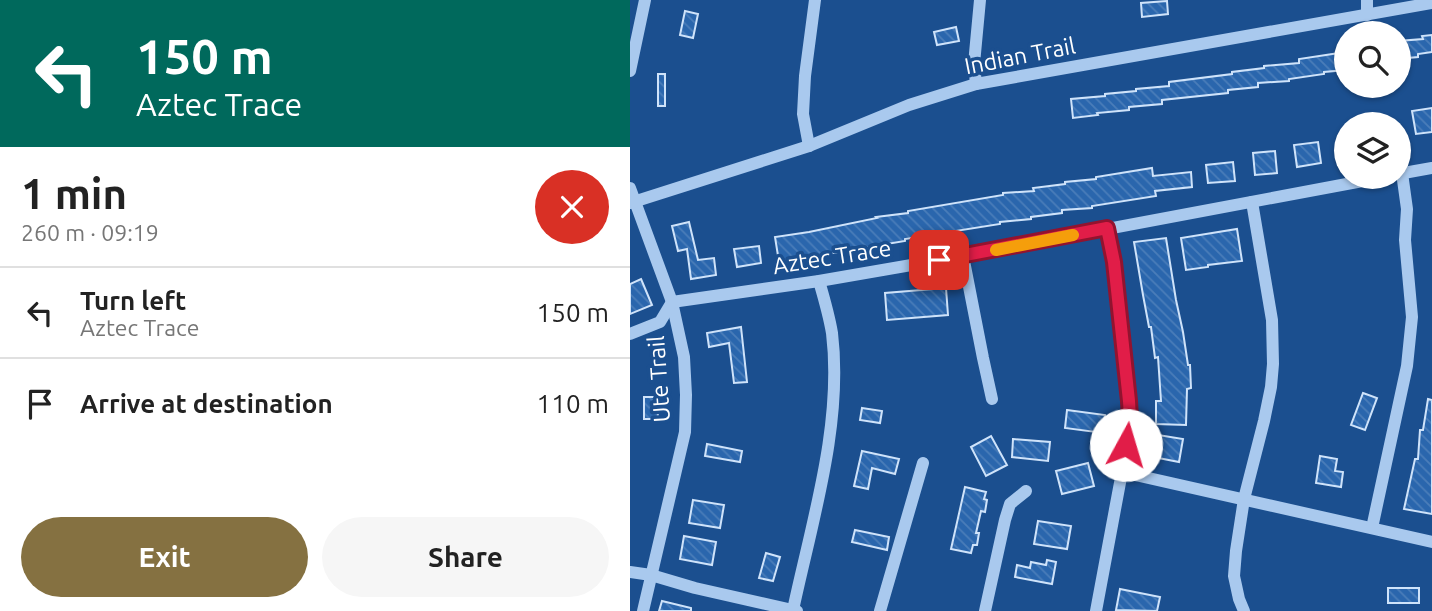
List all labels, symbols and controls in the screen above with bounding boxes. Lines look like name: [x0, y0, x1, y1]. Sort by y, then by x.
map controls: [1334, 21, 1411, 189]
button: search: [1334, 21, 1411, 98]
icon: left: [21, 28, 112, 119]
text: 150 m: [136, 28, 273, 83]
street label: Indian Trail: [962, 33, 1077, 79]
text: Aztec Trace: [136, 86, 302, 122]
button: layers: [1334, 112, 1411, 189]
text: 1 min: [21, 170, 127, 217]
button: close: [535, 170, 609, 244]
text: 260 m · 09:19: [21, 220, 159, 245]
pin: [909, 230, 969, 290]
street label: Aztec Trace: [771, 235, 893, 278]
icon: arrive: [920, 241, 958, 279]
text: Turn left: [80, 286, 186, 315]
icon: left: [21, 294, 59, 332]
text: 150 m: [537, 298, 609, 327]
text: Aztec Trace: [80, 315, 199, 340]
street label: Ute Trail: [643, 335, 674, 423]
icon: arrive: [21, 385, 59, 423]
text: Arrive at destination: [80, 389, 333, 418]
text: 110 m: [537, 389, 609, 418]
position arrow: [1089, 408, 1163, 482]
button: Exit: [21, 517, 308, 597]
button: Share: [322, 517, 609, 597]

